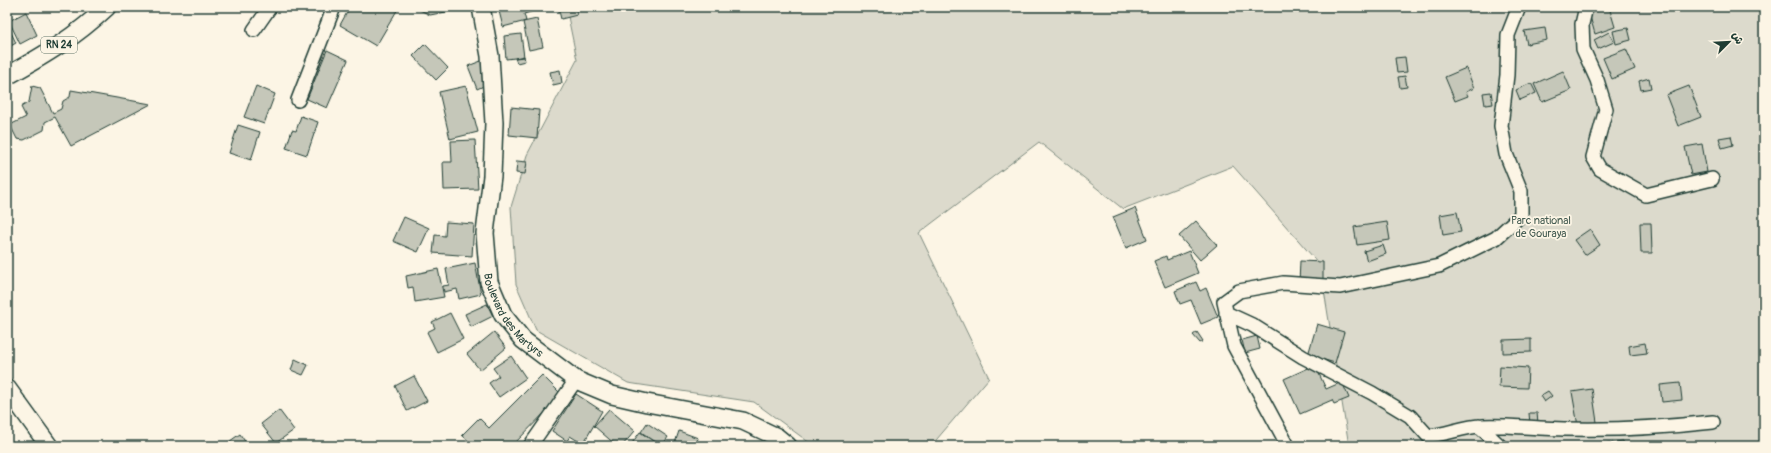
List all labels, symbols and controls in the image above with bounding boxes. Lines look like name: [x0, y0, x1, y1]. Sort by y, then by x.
north arrow: [1709, 22, 1749, 62]
text: ش: [1729, 30, 1746, 46]
road number: RN 24: [41, 37, 77, 53]
park label: Parc national de Gouraya: [1511, 214, 1571, 240]
street label: Boulevard des Martyrs: [482, 273, 546, 360]

